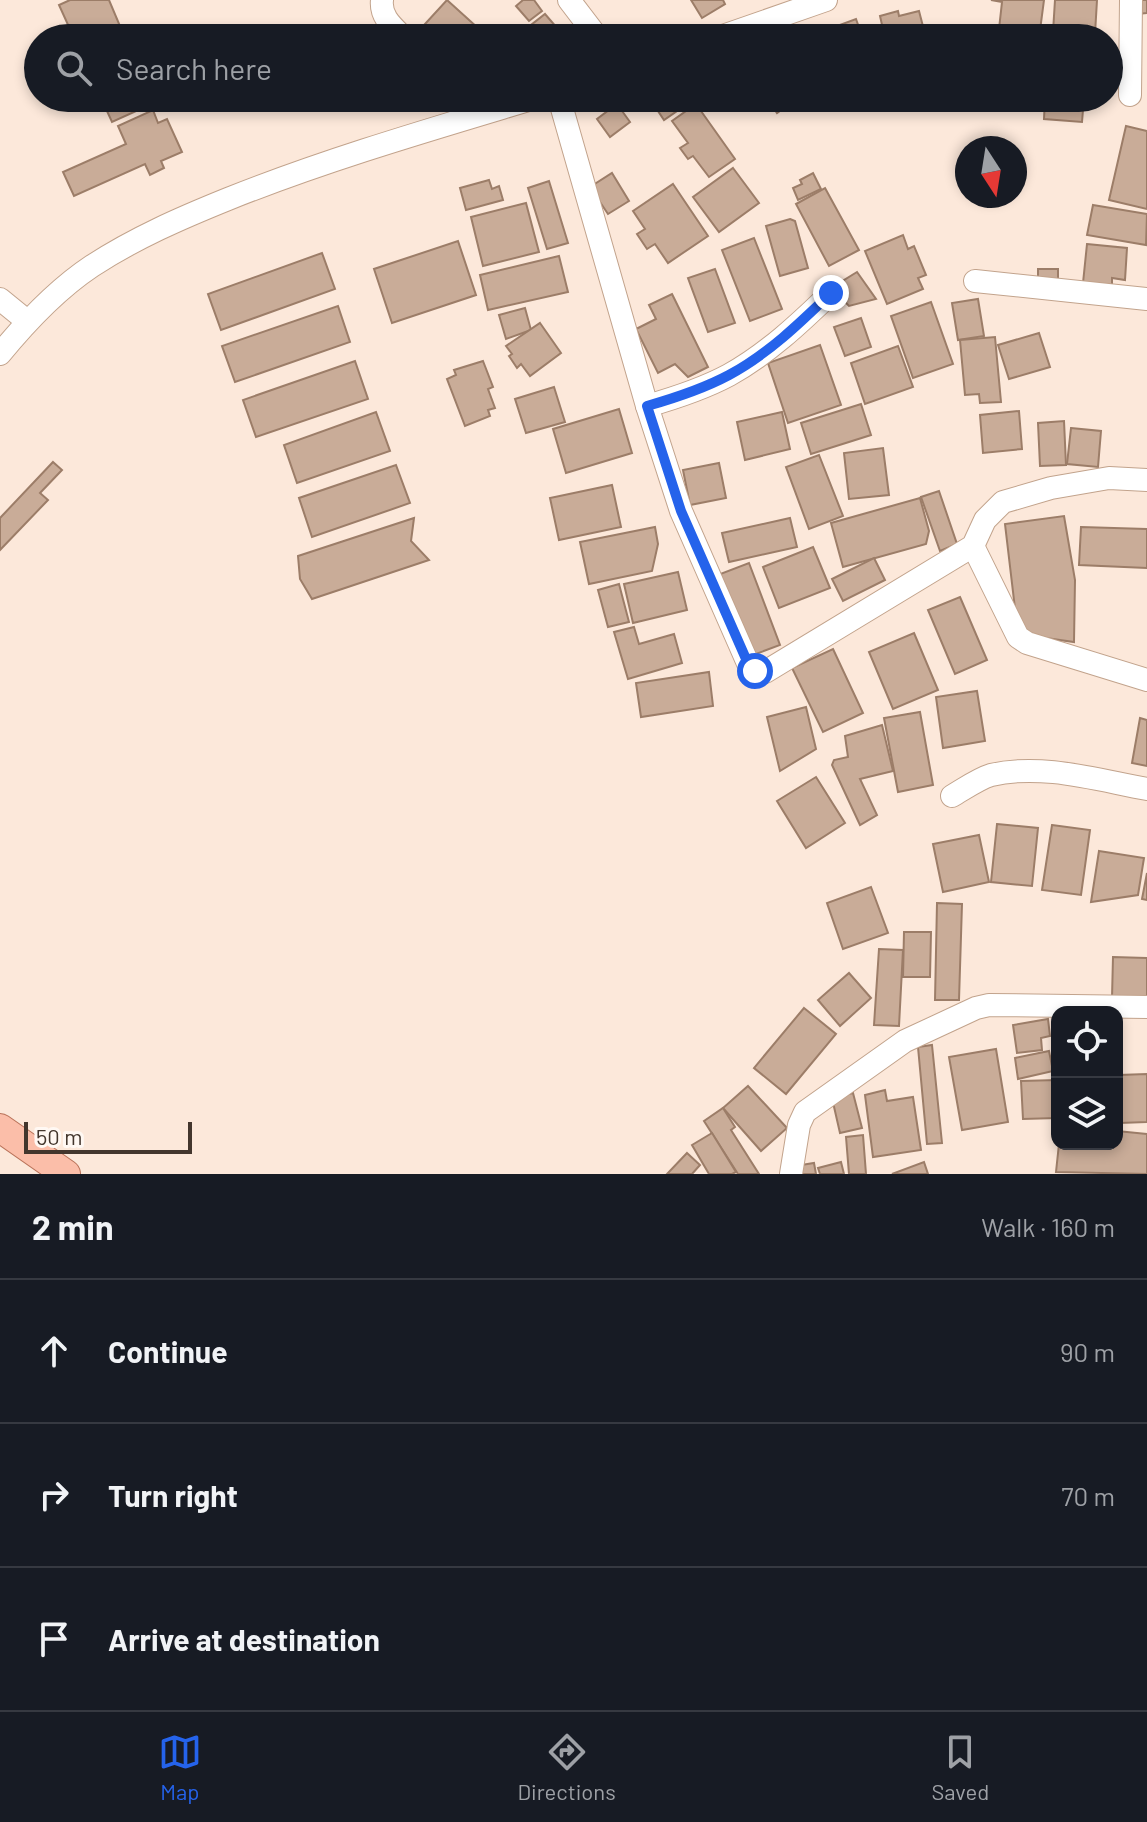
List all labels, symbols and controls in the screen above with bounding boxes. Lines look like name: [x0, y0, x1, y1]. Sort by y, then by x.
search box: [24, 24, 1123, 112]
icon: search: [52, 46, 96, 90]
text: Search here: [116, 50, 272, 86]
north arrow: [955, 136, 1027, 208]
route end: [813, 275, 849, 311]
route start: [737, 653, 773, 689]
map controls: [1051, 1006, 1123, 1150]
button: locate: [1051, 1006, 1123, 1078]
button: layers: [1051, 1078, 1123, 1150]
scale bar: [24, 1118, 192, 1154]
text: 50 m: [36, 1123, 82, 1149]
text: 2 min: [32, 1206, 114, 1247]
text: Walk · 160 m: [981, 1211, 1115, 1242]
icon: ahead: [32, 1329, 76, 1373]
text: Continue: [108, 1333, 228, 1369]
text: 90 m: [1060, 1336, 1115, 1367]
icon: right: [32, 1473, 76, 1517]
text: Turn right: [108, 1477, 238, 1513]
text: 70 m: [1061, 1480, 1115, 1511]
icon: arrive: [32, 1617, 76, 1661]
text: Arrive at destination: [108, 1621, 380, 1657]
tab: Map: [158, 1730, 202, 1804]
tab: Directions: [517, 1730, 616, 1804]
tab: Saved: [931, 1730, 989, 1804]

